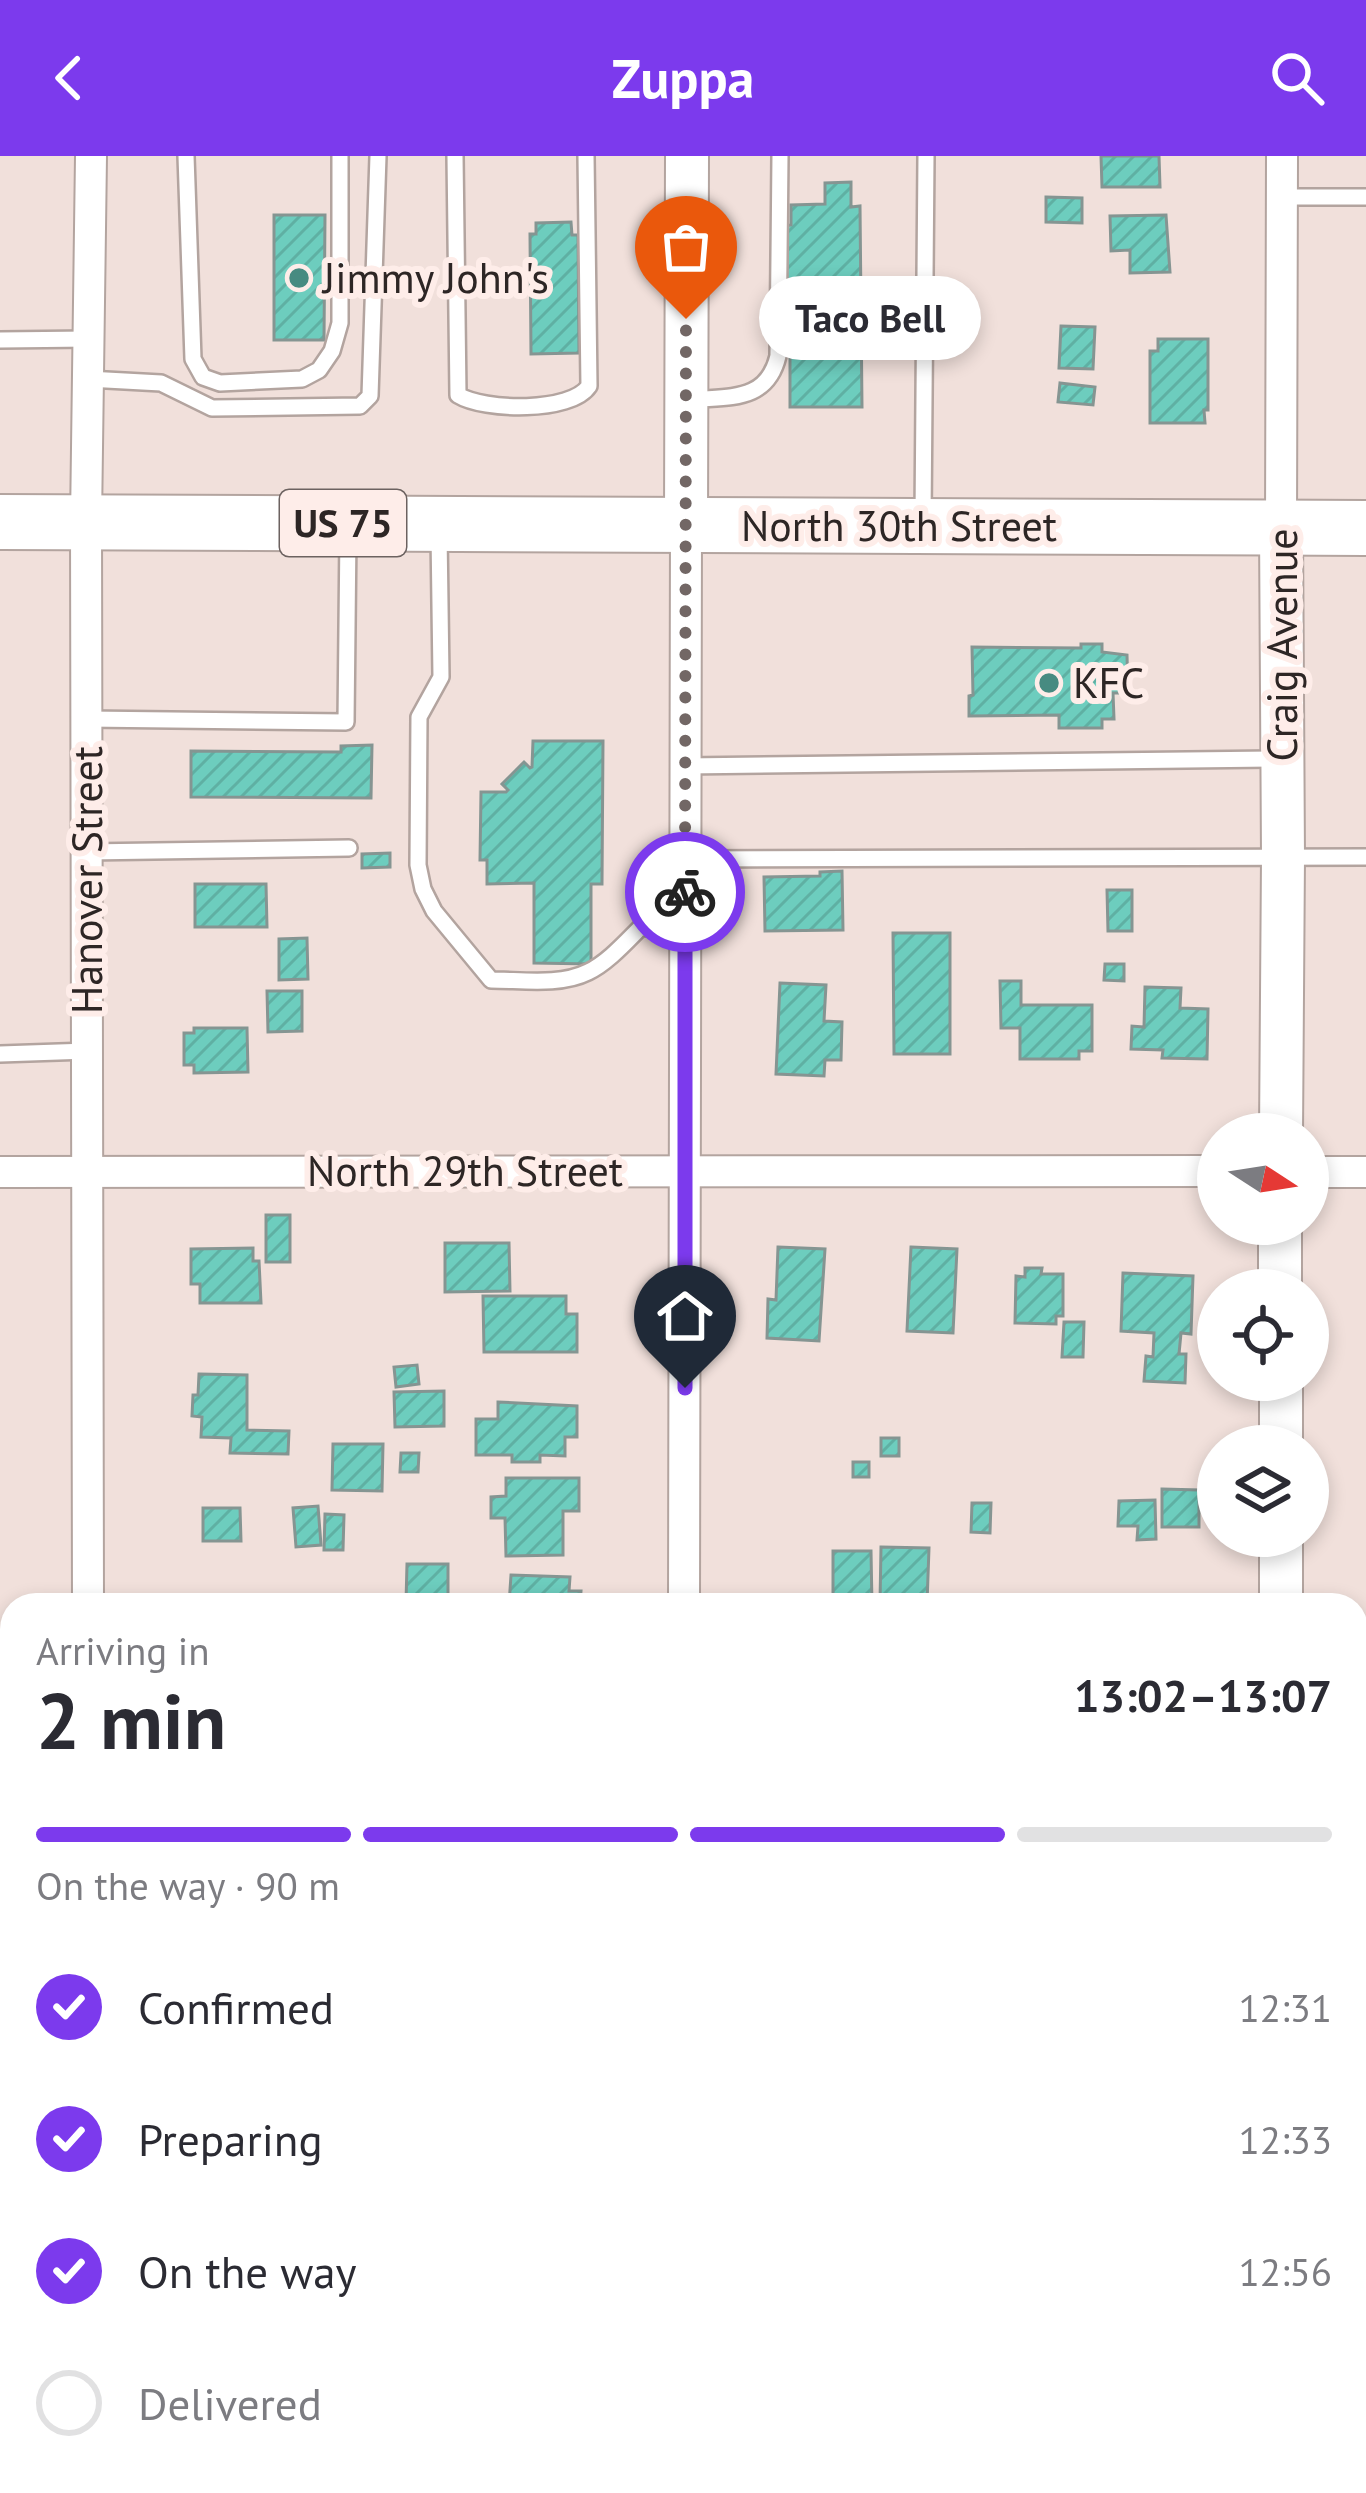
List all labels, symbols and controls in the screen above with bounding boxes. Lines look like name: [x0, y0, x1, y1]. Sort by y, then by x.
text: Zuppa: [612, 43, 754, 113]
icon: back: [36, 45, 102, 111]
icon: search: [1264, 45, 1330, 111]
pin: [635, 196, 737, 319]
icon: bag: [653, 214, 719, 280]
place label: Jimmy John's: [321, 250, 549, 305]
marker: Jimmy John's: [286, 265, 312, 291]
callout: Taco Bell: [758, 277, 980, 361]
text: Taco Bell: [795, 292, 945, 343]
road number: US 75: [280, 490, 406, 556]
street label: North 30th Street: [741, 498, 1057, 553]
street label: Craig Avenue: [1254, 528, 1309, 762]
place label: KFC: [1073, 655, 1144, 710]
marker: KFC: [1036, 670, 1062, 696]
street label: Hanover Street: [59, 746, 114, 1014]
courier: [625, 832, 745, 952]
icon: bike: [652, 859, 718, 925]
north arrow: [1197, 1113, 1329, 1245]
map controls: [1197, 1113, 1329, 1557]
street label: North 29th Street: [307, 1143, 623, 1198]
pin: [634, 1265, 736, 1388]
button: locate: [1197, 1269, 1329, 1401]
icon: home: [652, 1283, 718, 1349]
button: layers: [1197, 1425, 1329, 1557]
text: Arriving in: [36, 1625, 210, 1676]
text: 13:02–13:07: [1074, 1666, 1332, 1724]
text: 2 min: [36, 1670, 226, 1771]
text: On the way · 90 m: [36, 1860, 340, 1911]
icon: check: [36, 1974, 102, 2040]
text: Confirmed: [138, 1978, 334, 2036]
text: 12:31: [1238, 1982, 1332, 2033]
icon: check: [36, 2106, 102, 2172]
text: Preparing: [138, 2110, 323, 2168]
text: 12:33: [1238, 2114, 1332, 2165]
icon: check: [36, 2238, 102, 2304]
text: On the way: [138, 2242, 357, 2300]
text: 12:56: [1238, 2246, 1332, 2297]
text: Delivered: [138, 2374, 322, 2432]

